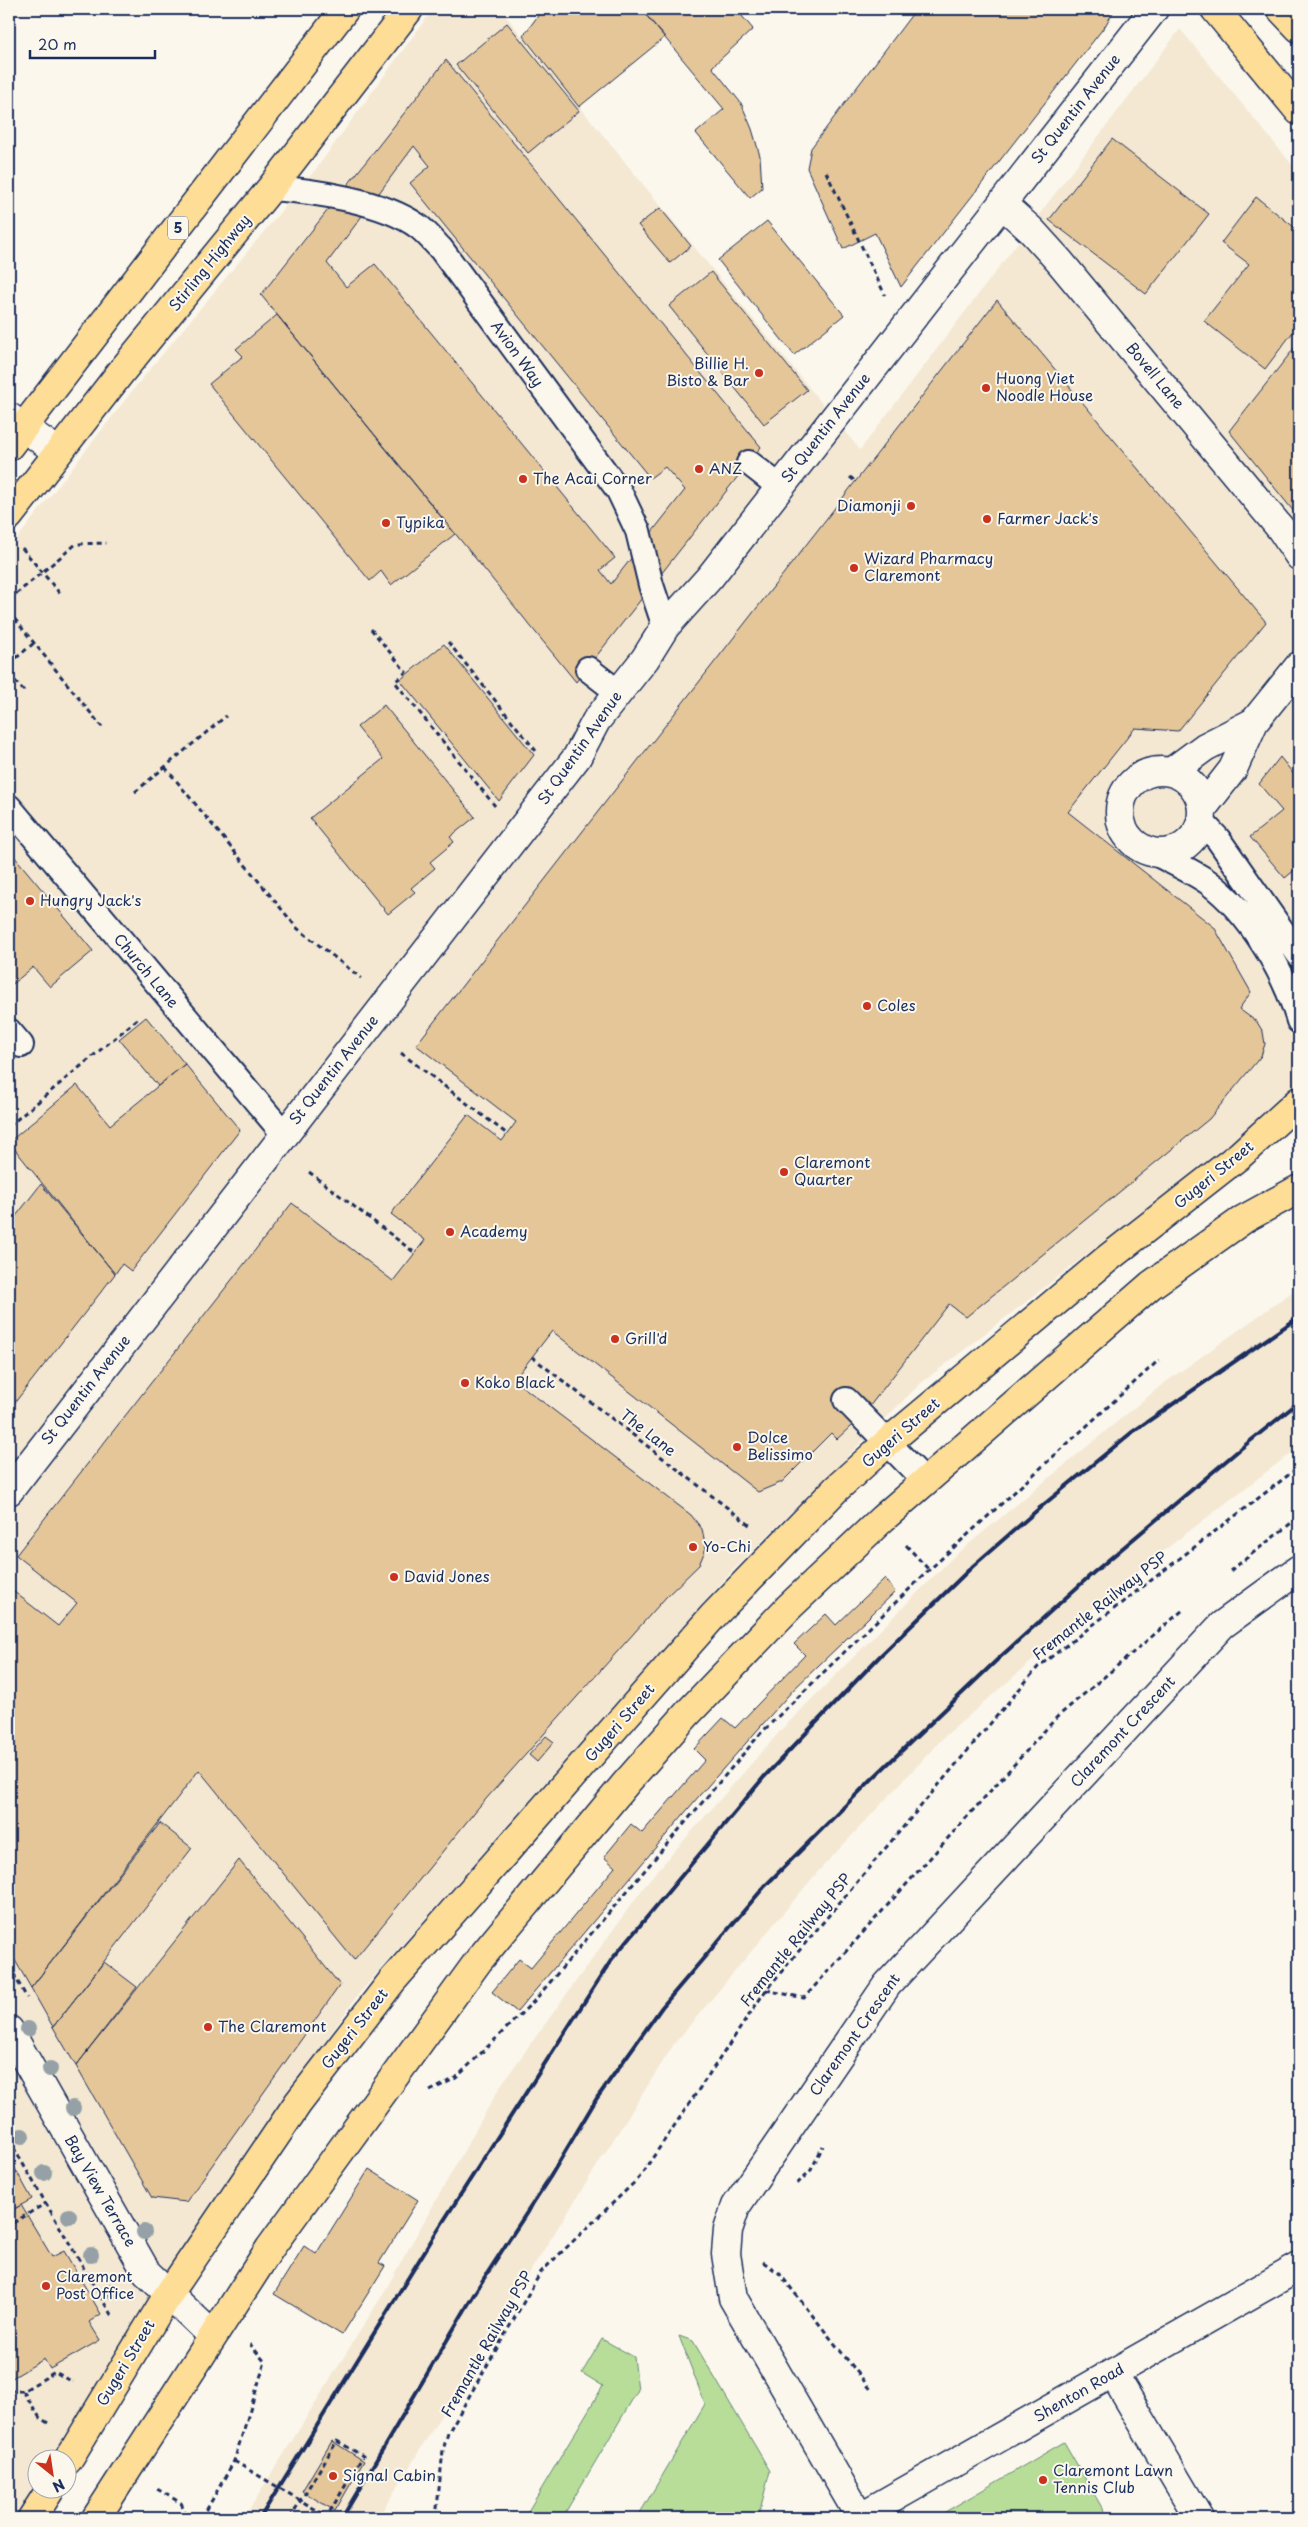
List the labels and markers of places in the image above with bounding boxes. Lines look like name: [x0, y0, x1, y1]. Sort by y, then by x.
place label: Billie H. Bisto & Bar: [666, 351, 749, 391]
place label: Huong Viet Noodle House: [996, 366, 1093, 406]
marker: Billie H. Bisto & Bar: [753, 367, 765, 379]
marker: Huong Viet Noodle House: [980, 382, 992, 394]
place label: ANZ: [709, 456, 742, 479]
marker: ANZ: [693, 463, 705, 475]
place label: The Acai Corner: [533, 466, 652, 489]
marker: The Acai Corner: [517, 473, 529, 485]
place label: Diamonji: [837, 493, 901, 516]
marker: Diamonji: [905, 500, 917, 512]
place label: Farmer Jack's: [997, 506, 1099, 529]
place label: Typika: [396, 510, 445, 533]
marker: Farmer Jack's: [981, 513, 993, 525]
marker: Typika: [380, 517, 392, 529]
place label: Wizard Pharmacy Claremont: [864, 546, 993, 586]
marker: Wizard Pharmacy Claremont: [848, 562, 860, 574]
place label: Hungry Jack's: [40, 888, 141, 911]
marker: Hungry Jack's: [24, 895, 36, 907]
place label: Coles: [877, 993, 916, 1016]
marker: Coles: [861, 1000, 873, 1012]
place label: Claremont Quarter: [794, 1150, 871, 1190]
marker: Claremont Quarter: [778, 1166, 790, 1178]
place label: Academy: [460, 1219, 527, 1242]
marker: Academy: [444, 1226, 456, 1238]
place label: Grill'd: [625, 1326, 667, 1349]
marker: Grill'd: [609, 1333, 621, 1345]
place label: Koko Black: [475, 1370, 555, 1393]
marker: Koko Black: [459, 1377, 471, 1389]
place label: Dolce Belissimo: [747, 1425, 813, 1465]
marker: Dolce Belissimo: [731, 1441, 743, 1453]
place label: Yo-Chi: [703, 1534, 751, 1557]
marker: Yo-Chi: [687, 1541, 699, 1553]
place label: David Jones: [404, 1564, 490, 1587]
marker: David Jones: [388, 1571, 400, 1583]
place label: The Claremont: [218, 2014, 326, 2037]
marker: The Claremont: [202, 2021, 214, 2033]
place label: Claremont Post Office: [56, 2264, 134, 2304]
marker: Claremont Post Office: [40, 2280, 52, 2292]
place label: Claremont Lawn Tennis Club: [1053, 2458, 1174, 2498]
place label: Signal Cabin: [343, 2463, 436, 2486]
marker: Signal Cabin: [327, 2470, 339, 2482]
marker: Claremont Lawn Tennis Club: [1037, 2474, 1049, 2486]

